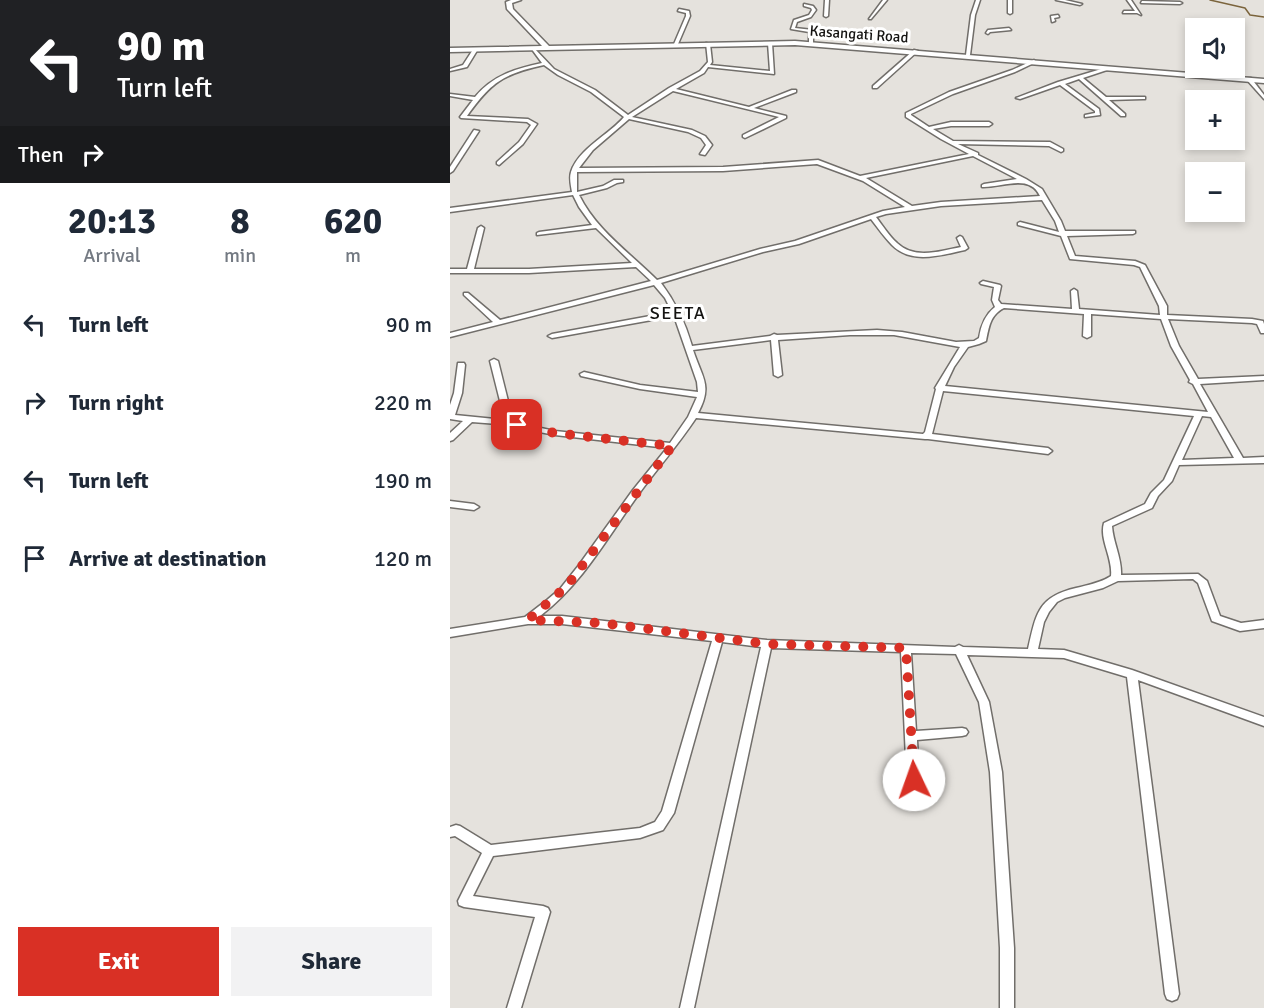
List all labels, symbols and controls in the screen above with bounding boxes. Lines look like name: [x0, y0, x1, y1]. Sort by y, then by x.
map controls: [1185, 18, 1245, 222]
button: sound: [1185, 18, 1245, 78]
text: 90 m: [117, 21, 206, 72]
street label: Kasangati Road: [809, 22, 909, 46]
icon: left: [18, 24, 96, 102]
text: Turn left: [117, 72, 212, 105]
button: +: [1185, 90, 1245, 150]
icon: right: [76, 138, 109, 171]
text: Then: [18, 141, 64, 168]
button: −: [1185, 162, 1245, 222]
text: 20:13: [68, 199, 156, 244]
text: 8: [230, 199, 250, 244]
text: 620: [324, 199, 382, 244]
text: Arrival: [83, 243, 141, 268]
text: min: [224, 243, 256, 268]
text: m: [345, 243, 361, 268]
district label: SEETA: [650, 302, 706, 324]
icon: left: [18, 308, 51, 341]
text: Turn left: [69, 311, 149, 338]
text: 90 m: [386, 311, 432, 338]
icon: right: [18, 386, 51, 419]
text: Turn right: [69, 389, 164, 416]
text: 220 m: [374, 389, 432, 416]
pin: [491, 399, 542, 450]
icon: arrive: [500, 408, 533, 441]
icon: left: [18, 464, 51, 497]
text: Turn left: [69, 467, 149, 494]
text: 190 m: [374, 467, 432, 494]
icon: arrive: [18, 542, 51, 575]
text: Arrive at destination: [69, 545, 266, 572]
text: 120 m: [374, 545, 432, 572]
position arrow: [882, 748, 946, 812]
button: Exit: [18, 927, 219, 996]
button: Share: [231, 927, 432, 996]

